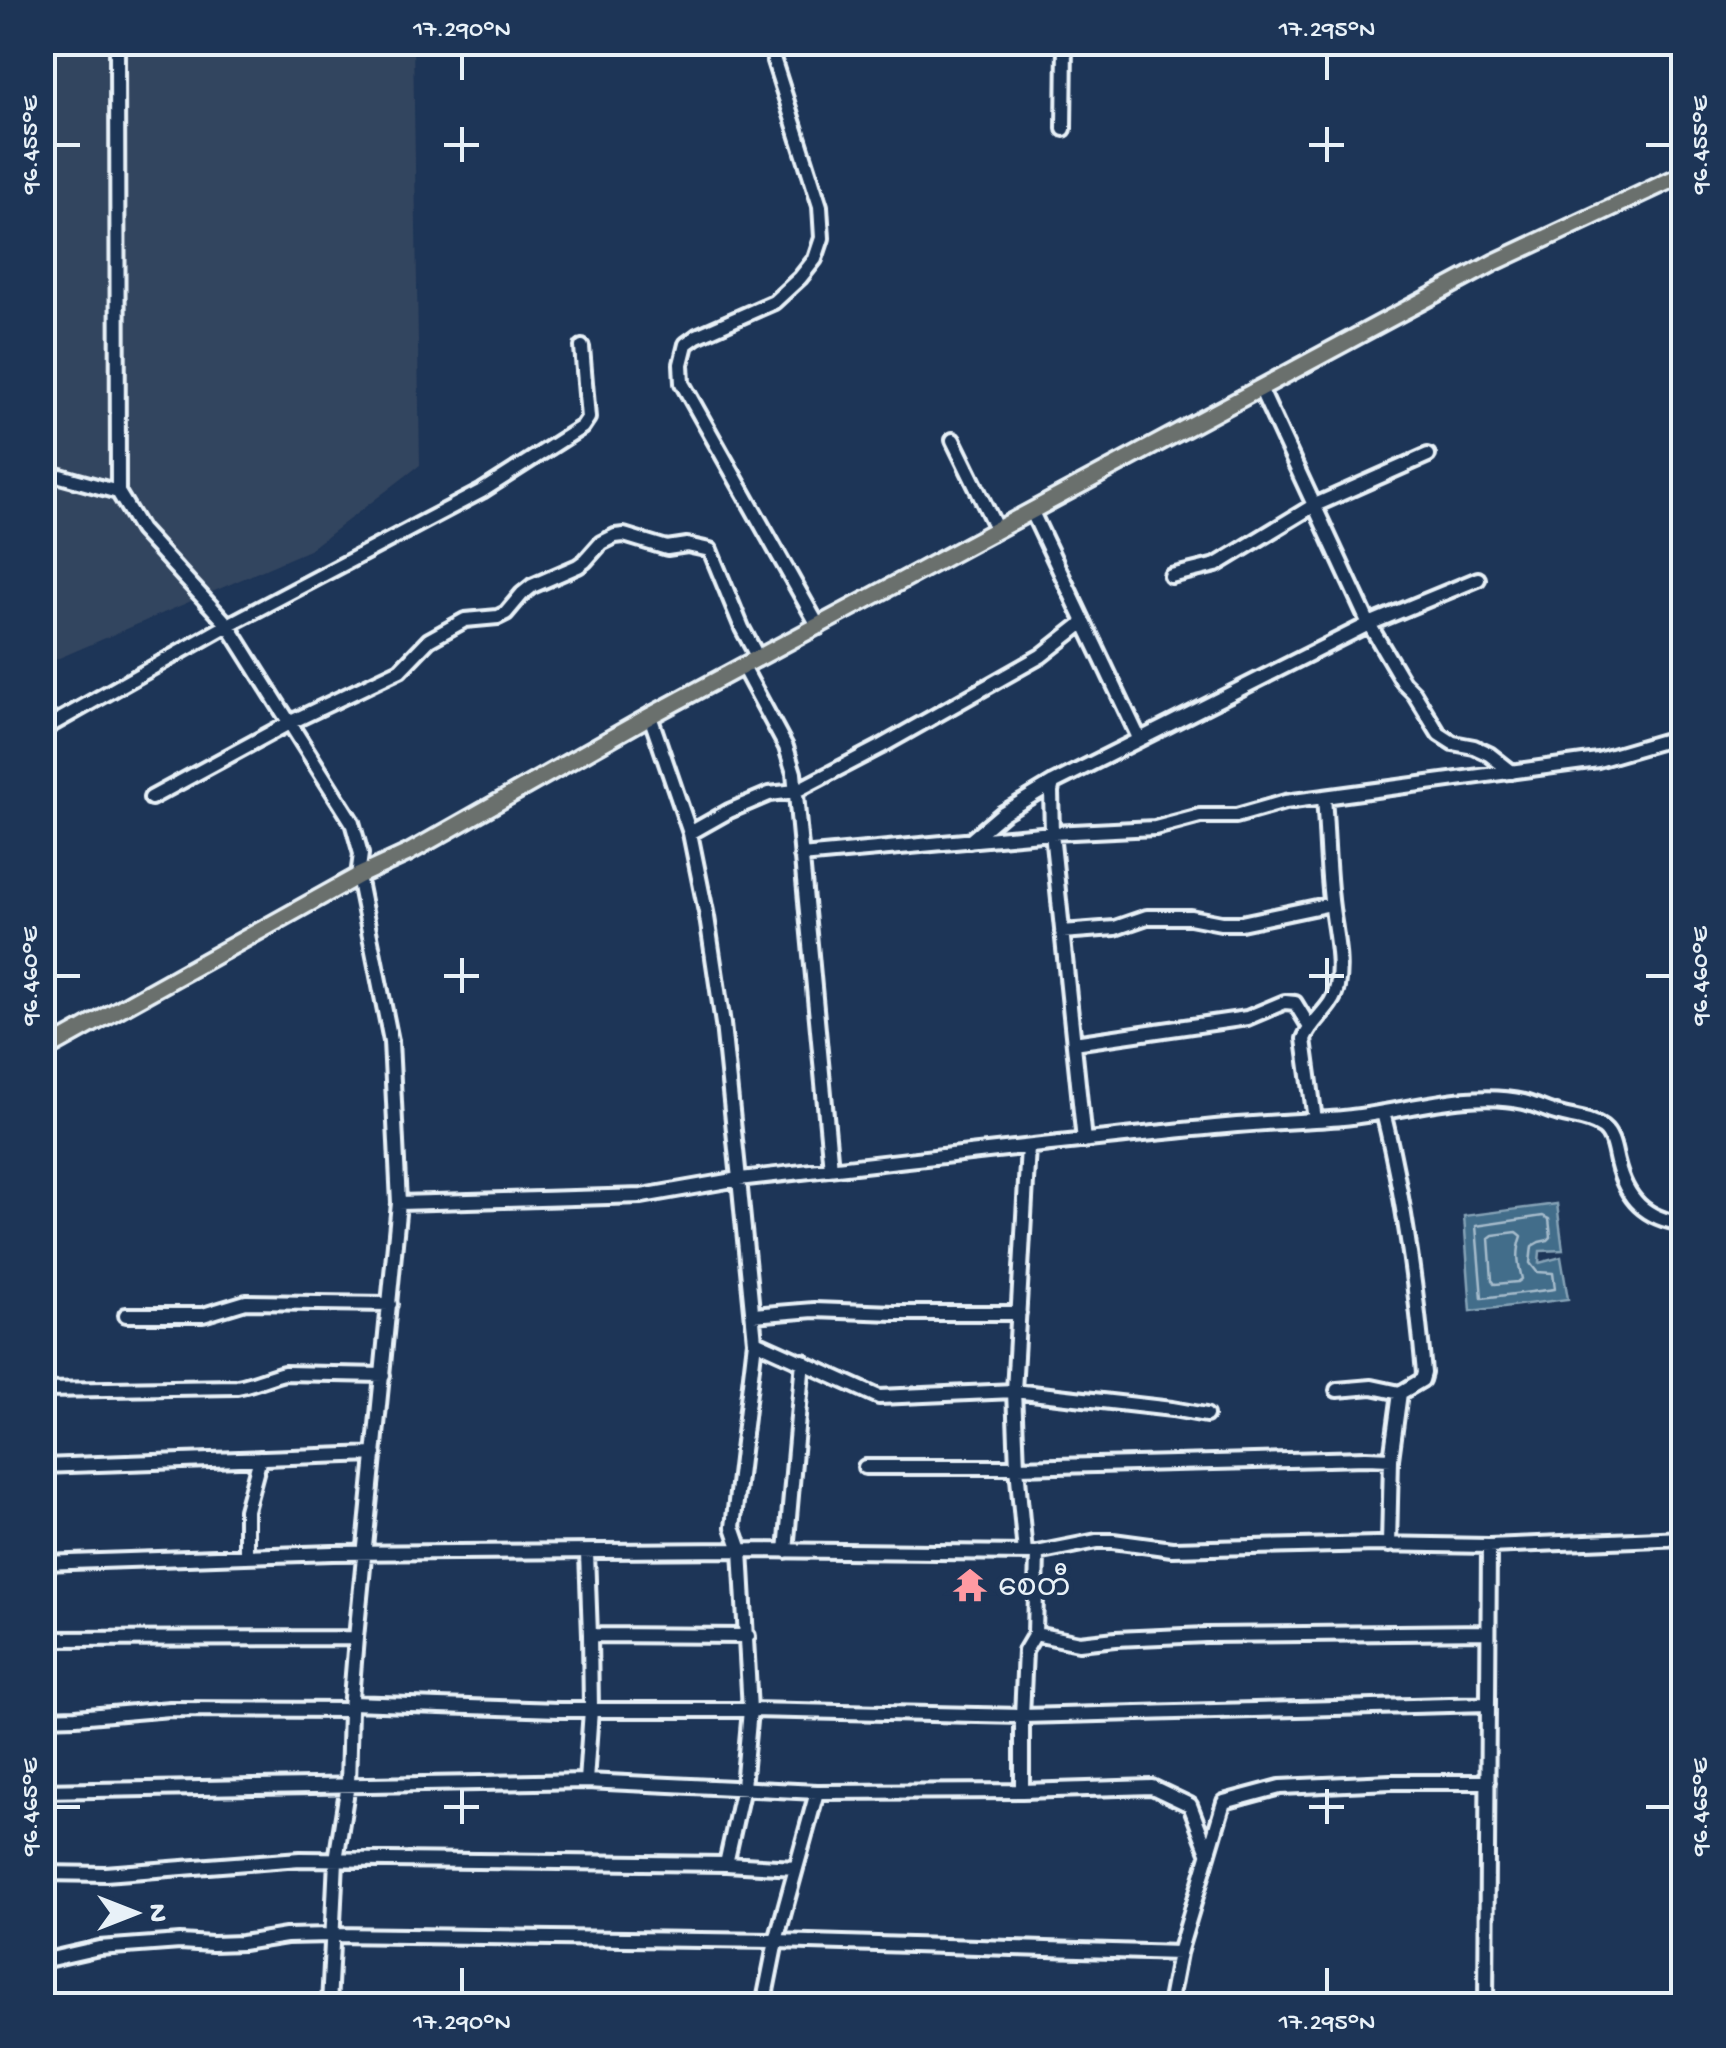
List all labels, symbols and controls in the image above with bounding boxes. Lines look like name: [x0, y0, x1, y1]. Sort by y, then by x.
text: 17.290°N: [412, 17, 511, 46]
text: 17.295°N: [1278, 17, 1375, 46]
text: 96.455°E: [18, 95, 47, 195]
text: 96.455°E: [1688, 95, 1717, 195]
text: 96.460°E: [18, 925, 47, 1026]
text: 96.460°E: [1688, 925, 1717, 1026]
place label: စေတီ: [998, 1563, 1070, 1607]
temple icon: စေတီ: [951, 1566, 989, 1604]
text: 96.465°E: [18, 1757, 47, 1857]
text: 96.465°E: [1688, 1757, 1717, 1857]
north arrow: [85, 1863, 185, 1963]
text: N: [139, 1904, 172, 1922]
text: 17.290°N: [412, 2010, 511, 2039]
text: 17.295°N: [1278, 2010, 1375, 2039]

